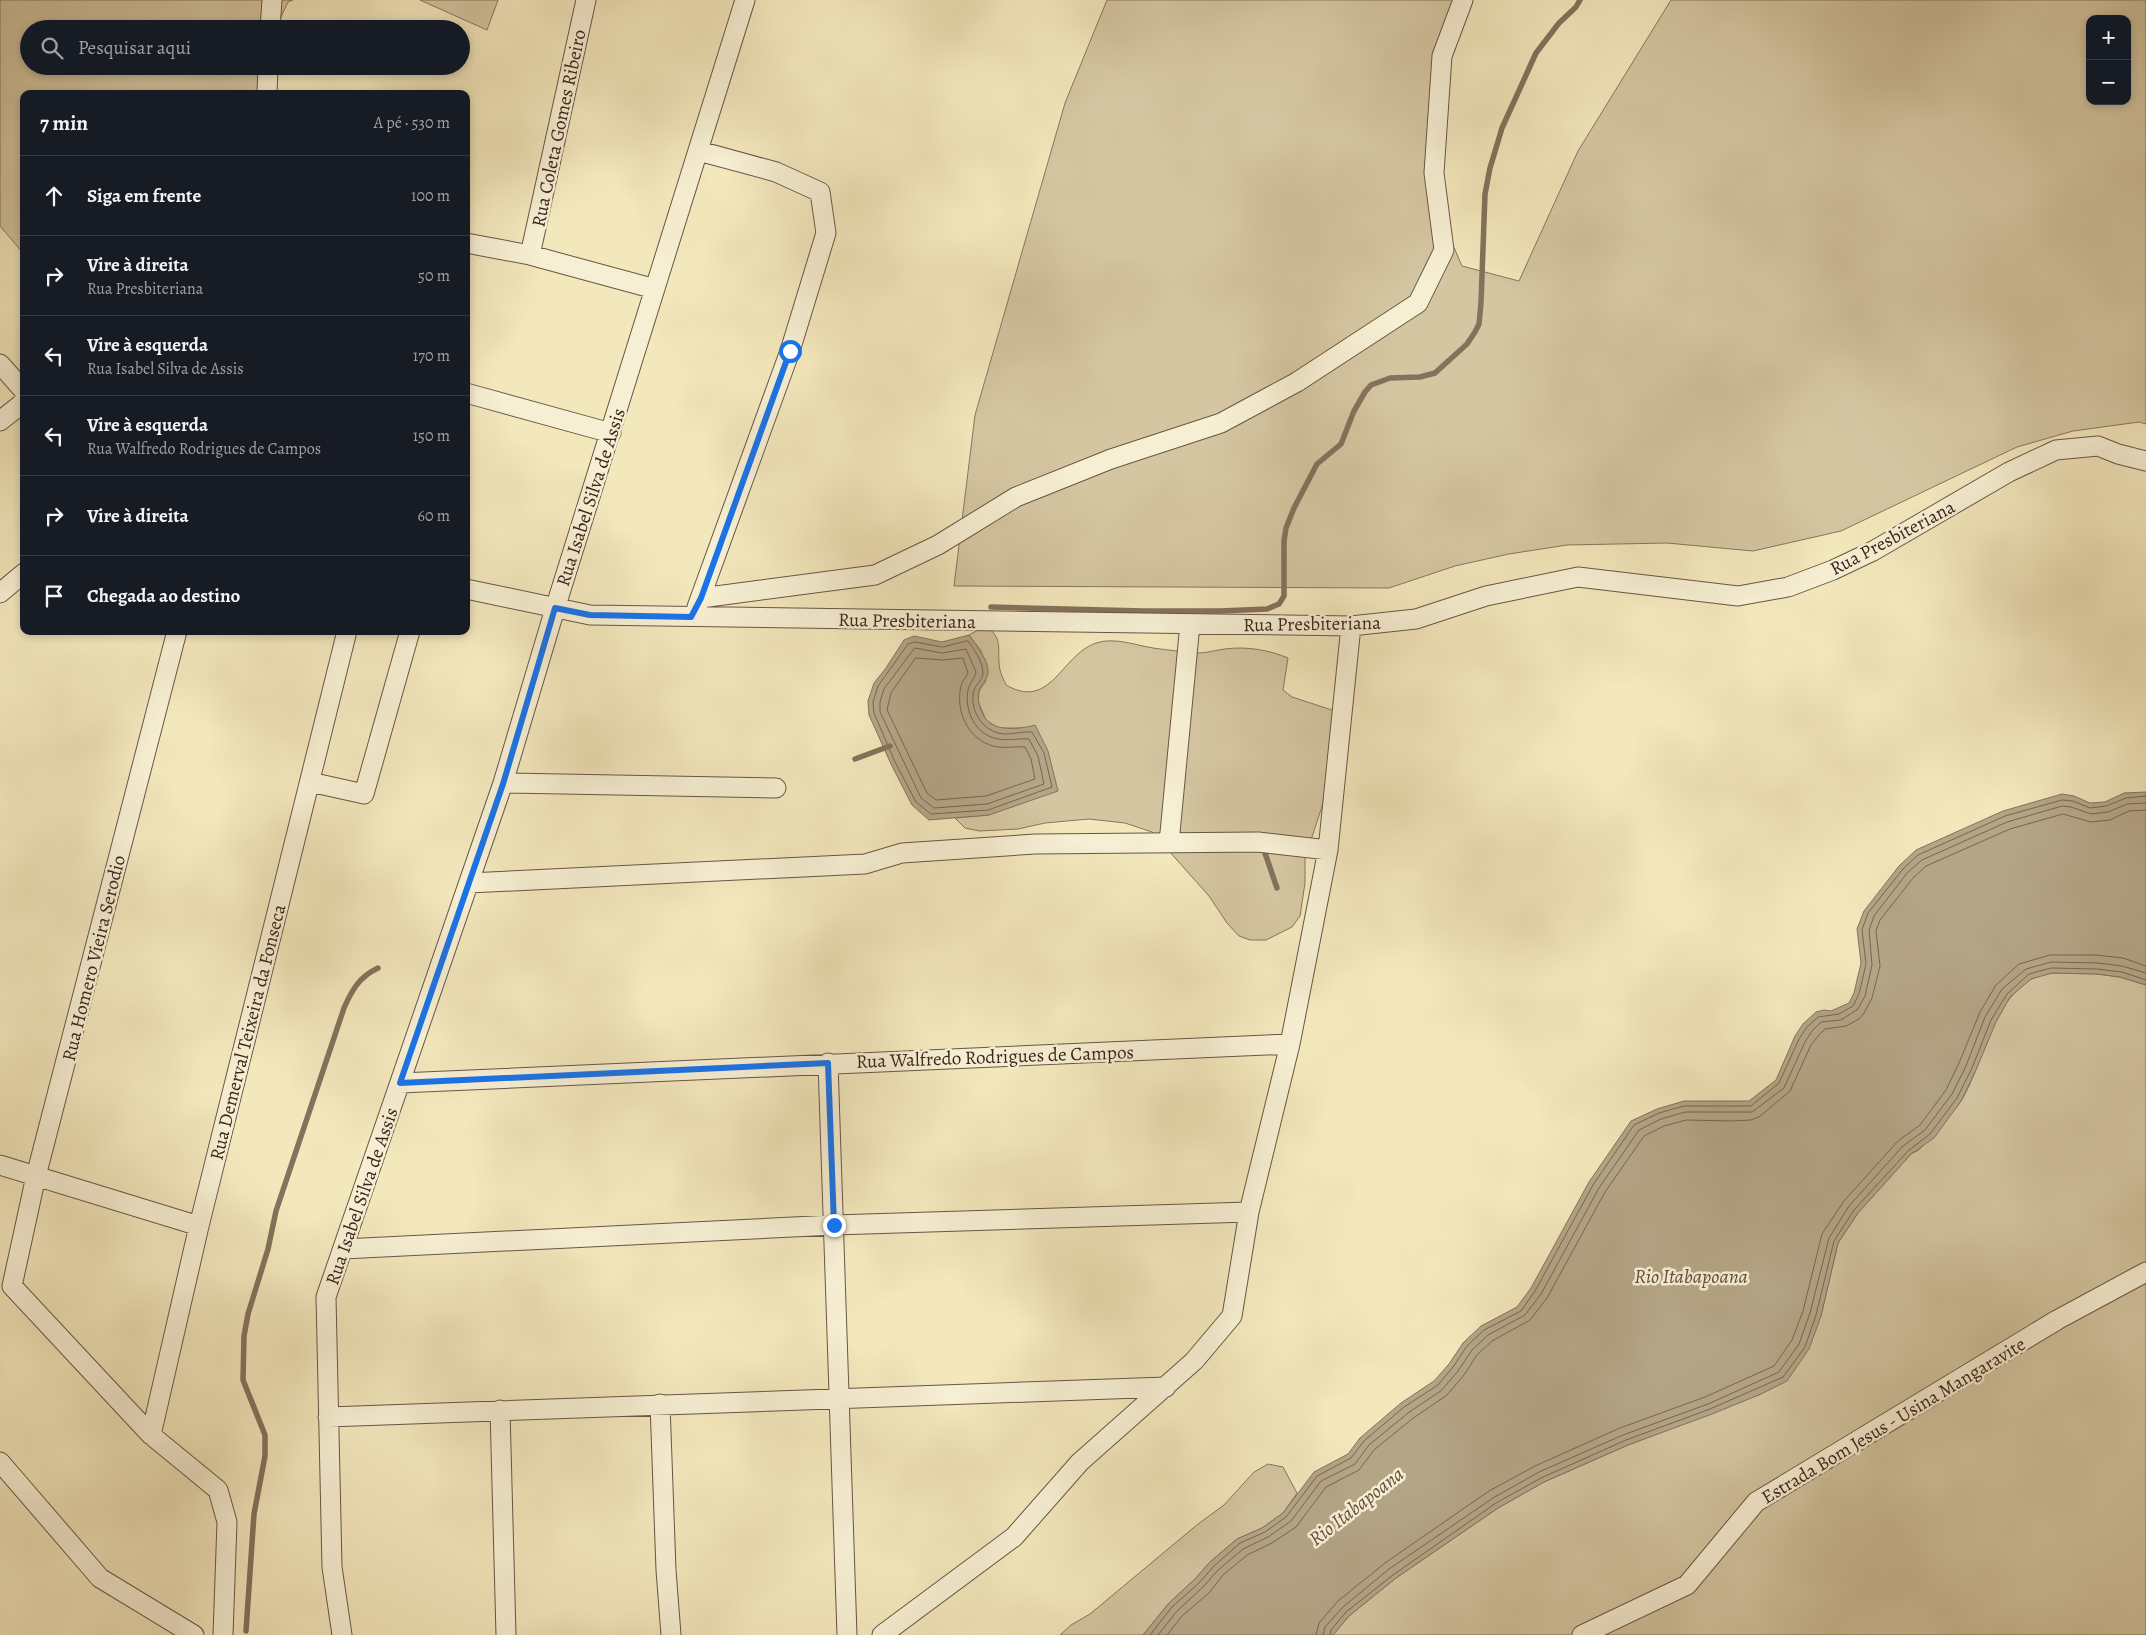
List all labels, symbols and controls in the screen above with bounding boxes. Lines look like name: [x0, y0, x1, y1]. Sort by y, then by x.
map controls: [2086, 15, 2131, 105]
button: +: [2086, 15, 2131, 60]
search box: [20, 20, 470, 75]
street label: Rua Coleta Gomes Ribeiro: [525, 27, 593, 229]
icon: search: [38, 34, 66, 62]
text: Pesquisar aqui: [78, 35, 191, 61]
button: −: [2086, 60, 2131, 105]
text: 7 min: [40, 109, 88, 137]
text: A pé · 530 m: [374, 112, 450, 134]
icon: ahead: [40, 182, 68, 210]
text: Siga em frente: [87, 183, 201, 209]
text: 100 m: [411, 185, 450, 207]
text: Vire à direita: [87, 252, 189, 278]
icon: right: [40, 262, 68, 290]
text: 50 m: [418, 265, 450, 287]
text: Rua Presbiteriana: [87, 278, 203, 300]
text: Vire à esquerda: [87, 332, 208, 358]
route start: [779, 340, 802, 363]
icon: left: [40, 342, 68, 370]
text: 170 m: [413, 345, 450, 367]
text: Rua Isabel Silva de Assis: [87, 358, 244, 380]
street label: Rua Isabel Silva de Assis: [550, 405, 632, 590]
text: Vire à esquerda: [87, 412, 208, 438]
icon: left: [40, 422, 68, 450]
text: 150 m: [413, 425, 450, 447]
text: Rua Walfredo Rodrigues de Campos: [87, 438, 321, 460]
street label: Rua Presbiteriana: [1825, 494, 1960, 582]
icon: right: [40, 502, 68, 530]
text: Vire à direita: [87, 503, 189, 529]
text: 60 m: [418, 505, 450, 527]
icon: arrive: [40, 582, 68, 610]
text: Chegada ao destino: [87, 583, 240, 609]
street label: Rua Presbiteriana: [838, 607, 976, 635]
street label: Rua Presbiteriana: [1243, 610, 1381, 638]
street label: Rua Homero Vieira Serodio: [56, 852, 132, 1064]
street label: Rua Demerval Teixeira da Fonseca: [204, 901, 292, 1163]
street label: Rua Walfredo Rodrigues de Campos: [856, 1039, 1134, 1075]
street label: Rua Isabel Silva de Assis: [319, 1104, 405, 1288]
route end: [823, 1214, 846, 1237]
water label: Rio Itabapoana: [1634, 1263, 1748, 1290]
street label: Estrada Bom Jesus - Usina Mangaravite: [1757, 1331, 2031, 1510]
water label: Rio Itabapoana: [1303, 1461, 1409, 1552]

